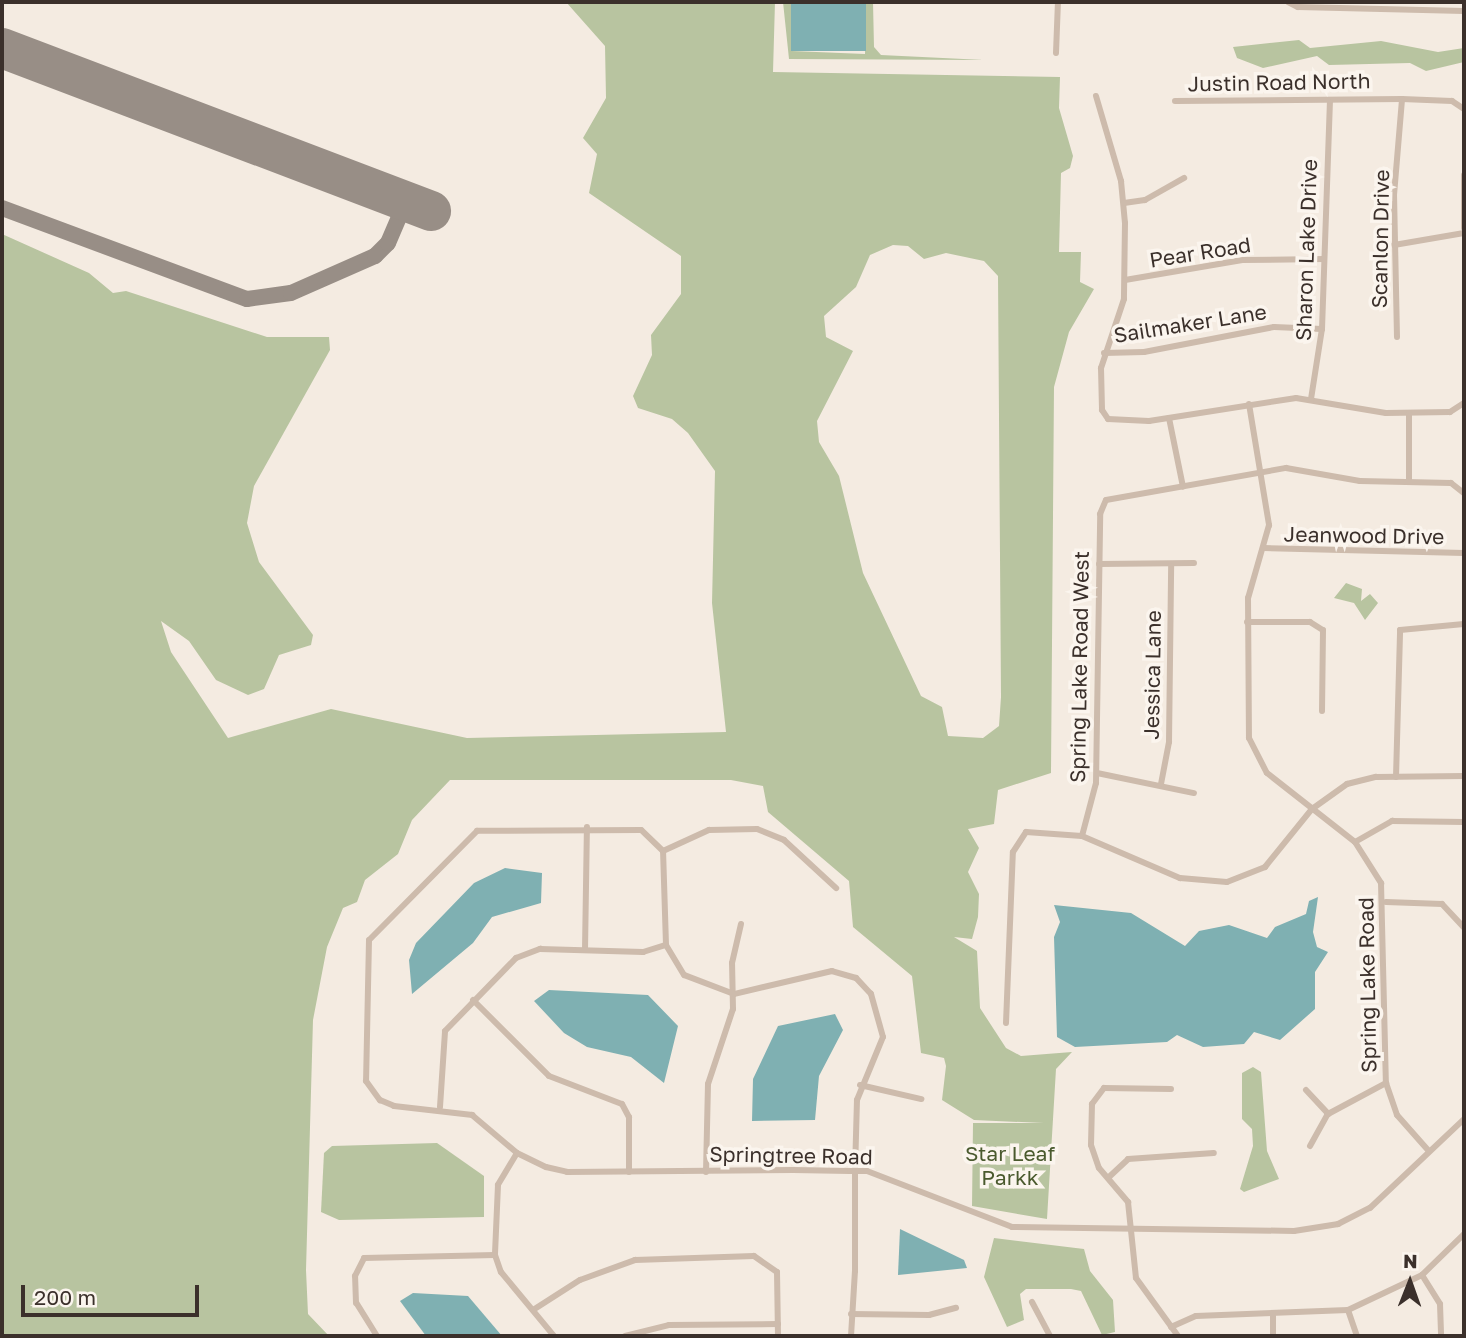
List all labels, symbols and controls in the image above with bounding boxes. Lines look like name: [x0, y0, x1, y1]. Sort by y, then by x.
street label: Justin Road North: [1187, 68, 1371, 96]
street label: Sharon Lake Drive: [1290, 159, 1322, 341]
street label: Scanlon Drive: [1366, 169, 1394, 309]
street label: Pear Road: [1147, 232, 1253, 272]
street label: Sailmaker Lane: [1112, 298, 1268, 348]
street label: Jeanwood Drive: [1283, 521, 1445, 549]
street label: Spring Lake Road West: [1064, 551, 1094, 783]
street label: Jessica Lane: [1138, 610, 1166, 740]
street label: Spring Lake Road: [1353, 897, 1381, 1073]
park label: Star Leaf Parkk: [965, 1140, 1055, 1190]
street label: Springtree Road: [709, 1141, 873, 1169]
north arrow: [1375, 1247, 1445, 1317]
text: N: [1403, 1249, 1418, 1272]
scale bar: [24, 1272, 203, 1316]
text: 200 m: [34, 1284, 96, 1310]

